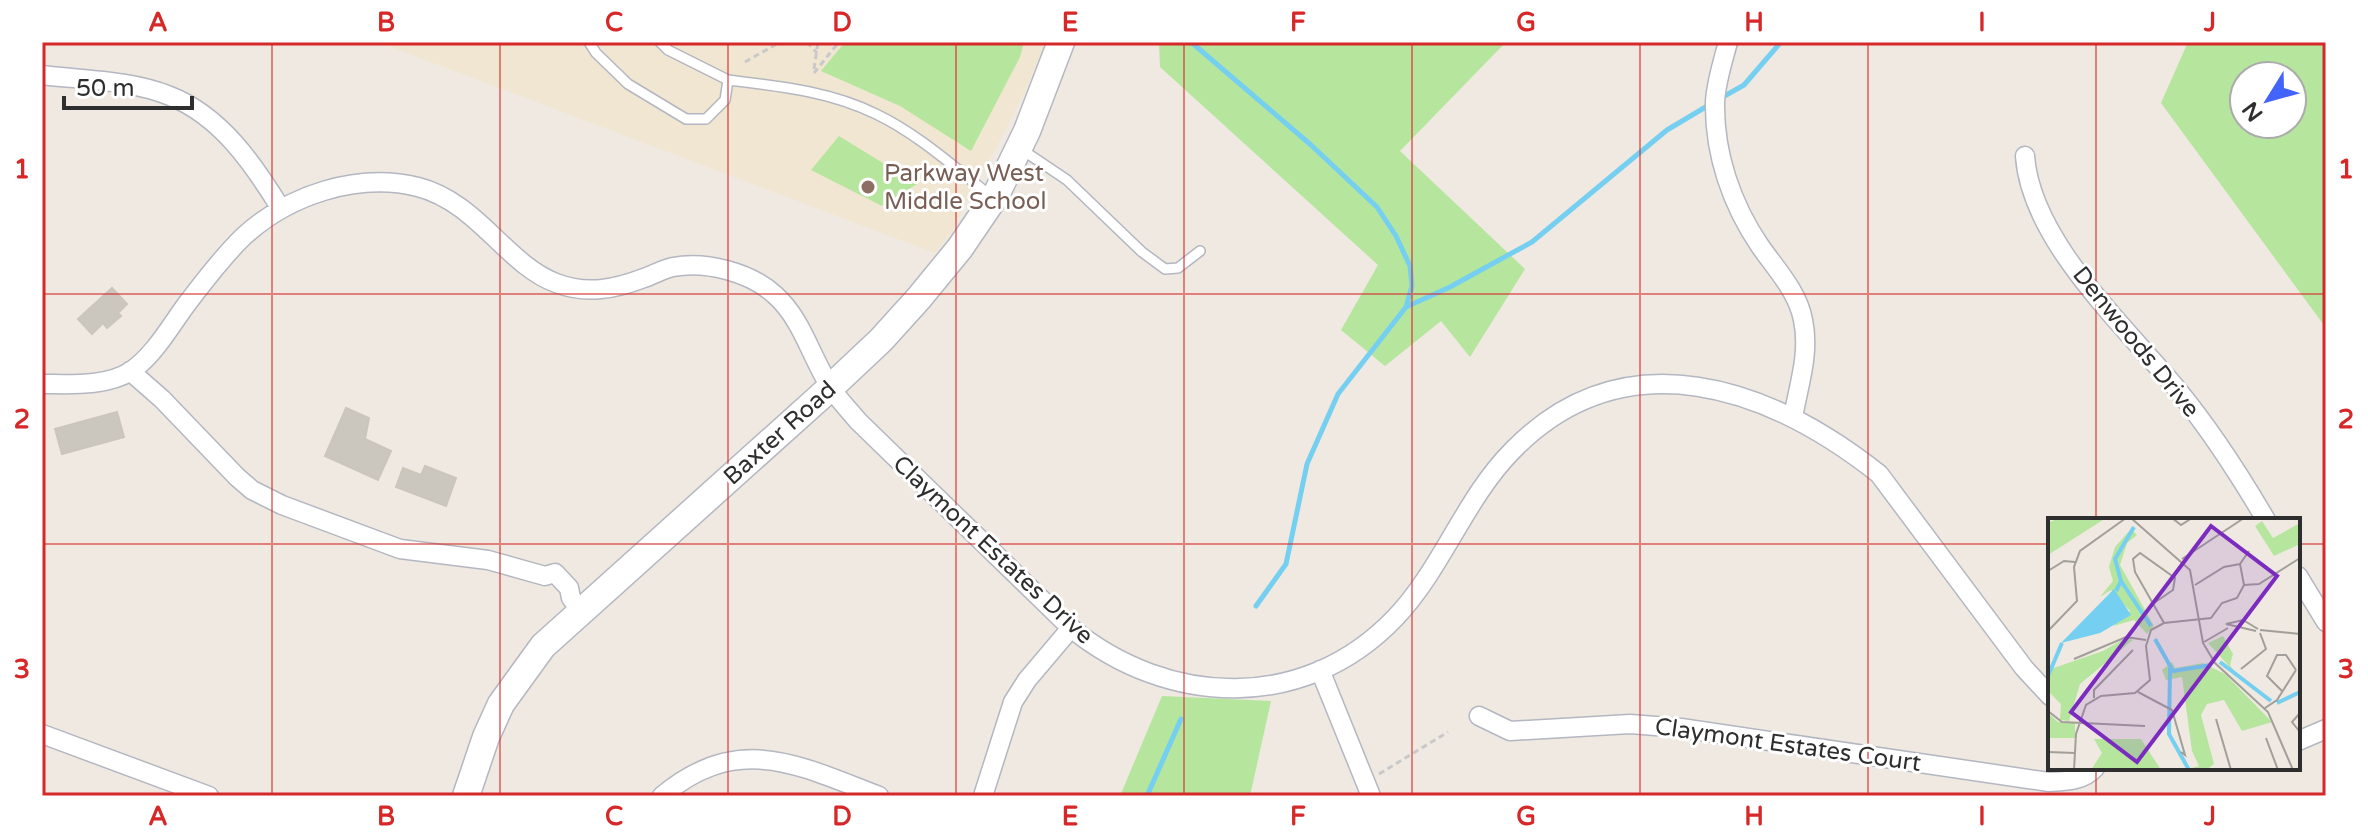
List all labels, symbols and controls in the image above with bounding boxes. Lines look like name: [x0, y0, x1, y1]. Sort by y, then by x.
text: A: [148, 7, 168, 38]
text: B: [377, 7, 395, 38]
text: C: [605, 7, 623, 38]
text: D: [832, 7, 852, 38]
text: E: [1062, 7, 1078, 38]
text: F: [1290, 7, 1306, 38]
text: G: [1516, 7, 1536, 38]
text: H: [1744, 7, 1764, 38]
text: I: [1978, 7, 1986, 38]
text: J: [2203, 7, 2216, 38]
scale bar: [64, 60, 192, 110]
north arrow: [2228, 60, 2308, 140]
text: 50 m: [76, 74, 134, 103]
text: N: [2237, 97, 2269, 126]
text: 1: [14, 154, 30, 185]
text: 1: [2338, 154, 2354, 185]
place label: Parkway West Middle School: [884, 159, 1046, 216]
marker: Parkway West Middle School: [859, 178, 877, 196]
street label: Denwoods Drive: [2066, 261, 2206, 423]
street label: Baxter Road: [718, 375, 842, 491]
text: 2: [14, 404, 30, 435]
text: 2: [2338, 404, 2354, 435]
street label: Claymont Estates Drive: [887, 450, 1099, 650]
inset map: [2048, 518, 2300, 770]
text: 3: [14, 654, 30, 685]
text: 3: [2338, 654, 2354, 685]
street label: Claymont Estates Court: [1653, 712, 1923, 778]
text: A: [148, 801, 168, 832]
text: B: [377, 801, 395, 832]
text: C: [605, 801, 623, 832]
text: D: [832, 801, 852, 832]
text: E: [1062, 801, 1078, 832]
text: F: [1290, 801, 1306, 832]
text: G: [1516, 801, 1536, 832]
text: H: [1744, 801, 1764, 832]
text: I: [1978, 801, 1986, 832]
text: J: [2203, 801, 2216, 832]

